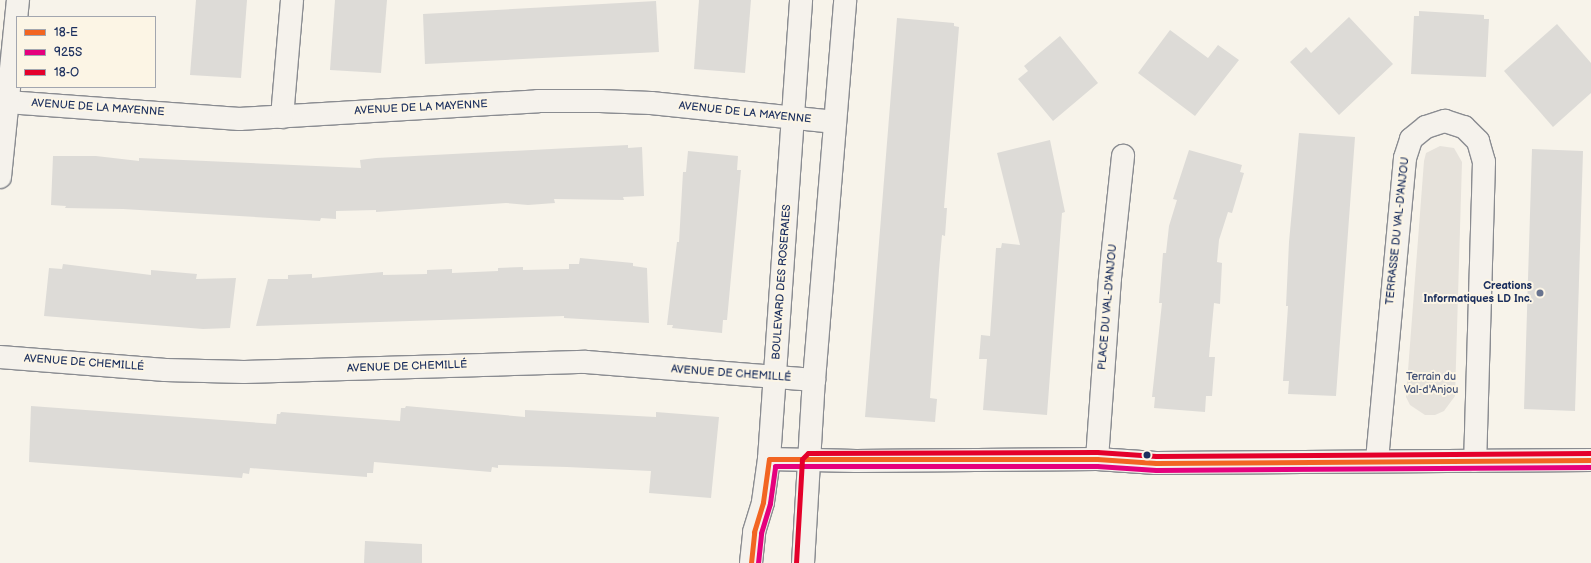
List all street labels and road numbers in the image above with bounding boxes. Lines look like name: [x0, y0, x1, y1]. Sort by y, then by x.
street label: AVENUE DE LA MAYENNE: [31, 97, 165, 119]
street label: AVENUE DE LA MAYENNE: [354, 98, 488, 118]
street label: AVENUE DE LA MAYENNE: [678, 99, 812, 127]
street label: TERRASSE DU VAL-D'ANJOU: [1384, 156, 1412, 306]
street label: BOULEVARD DES ROSERAIES: [770, 204, 794, 360]
street label: PLACE DU VAL-D'ANJOU: [1096, 243, 1120, 371]
street label: AVENUE DE CHEMILLÉ: [24, 352, 144, 374]
street label: AVENUE DE CHEMILLÉ: [347, 358, 467, 376]
street label: AVENUE DE CHEMILLÉ: [671, 363, 791, 385]

